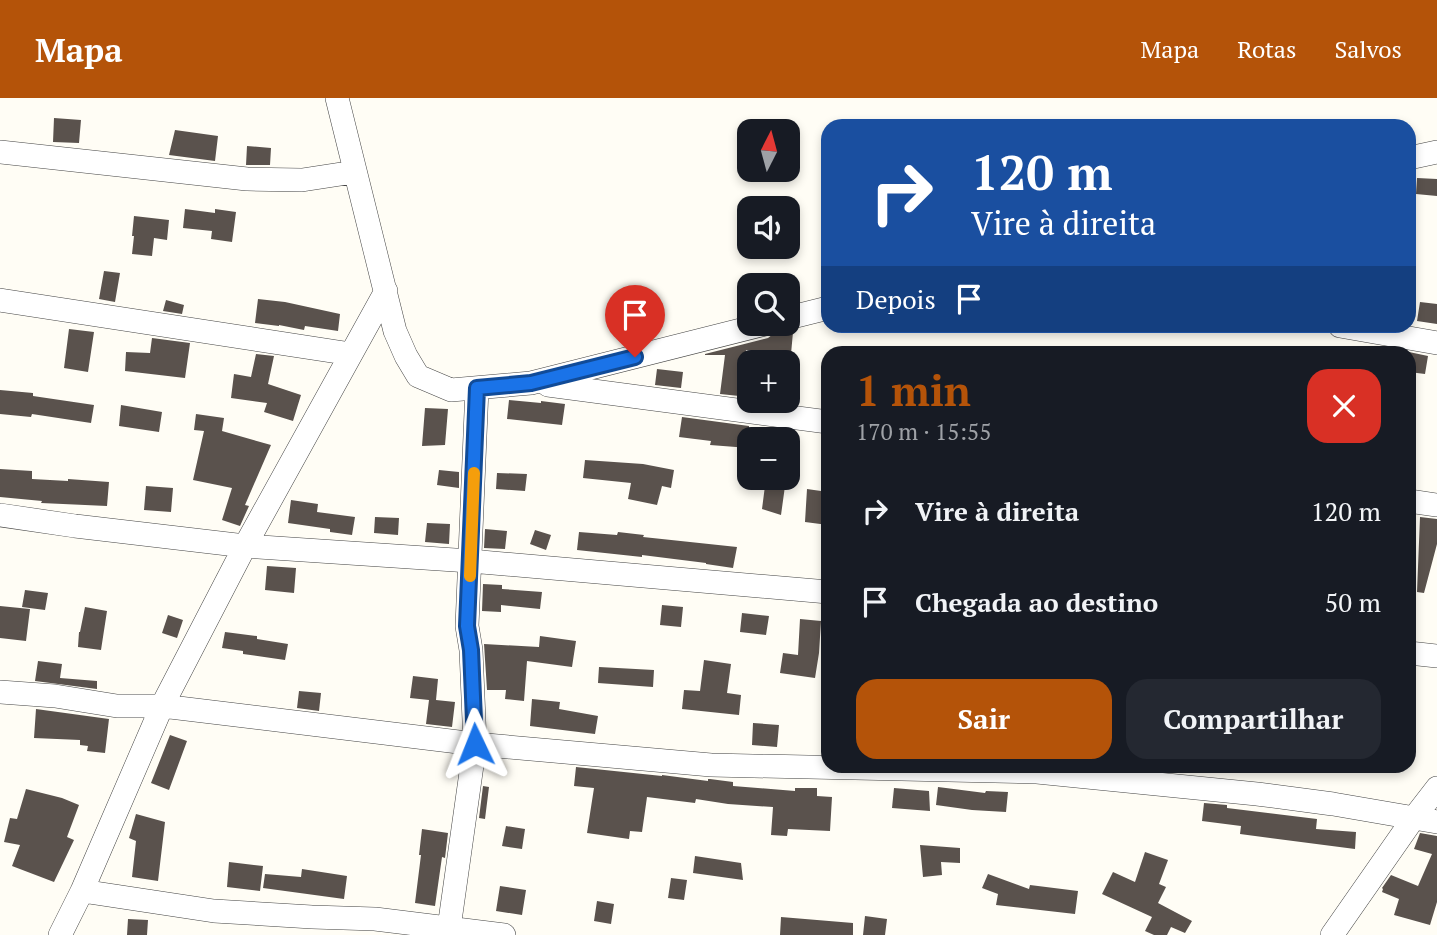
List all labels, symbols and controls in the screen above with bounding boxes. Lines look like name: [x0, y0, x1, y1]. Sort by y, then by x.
text: Mapa: [35, 28, 123, 71]
text: Mapa: [1140, 33, 1199, 65]
text: Rotas: [1237, 33, 1296, 65]
text: Salvos: [1334, 33, 1402, 65]
north arrow: [737, 119, 800, 182]
map controls: [737, 119, 800, 490]
text: 120 m: [971, 139, 1113, 204]
icon: right: [856, 147, 947, 238]
button: sound: [737, 196, 800, 259]
text: Vire à direita: [971, 202, 1156, 244]
button: search: [737, 273, 800, 336]
icon: arrive: [950, 280, 988, 318]
text: Depois: [856, 282, 936, 316]
pin: [605, 285, 665, 357]
icon: arrive: [616, 296, 654, 334]
button: +: [737, 350, 800, 413]
text: 1 min: [856, 362, 971, 418]
button: close: [1307, 369, 1381, 443]
text: 170 m · 15:55: [856, 416, 991, 447]
button: −: [737, 427, 800, 490]
icon: right: [856, 492, 894, 530]
text: Vire à direita: [915, 494, 1079, 528]
text: 120 m: [1311, 494, 1381, 528]
icon: arrive: [856, 583, 894, 621]
text: Chegada ao destino: [915, 585, 1158, 619]
text: 50 m: [1325, 585, 1381, 619]
button: Sair: [856, 679, 1112, 759]
button: Compartilhar: [1126, 679, 1381, 759]
position arrow: [438, 707, 512, 781]

